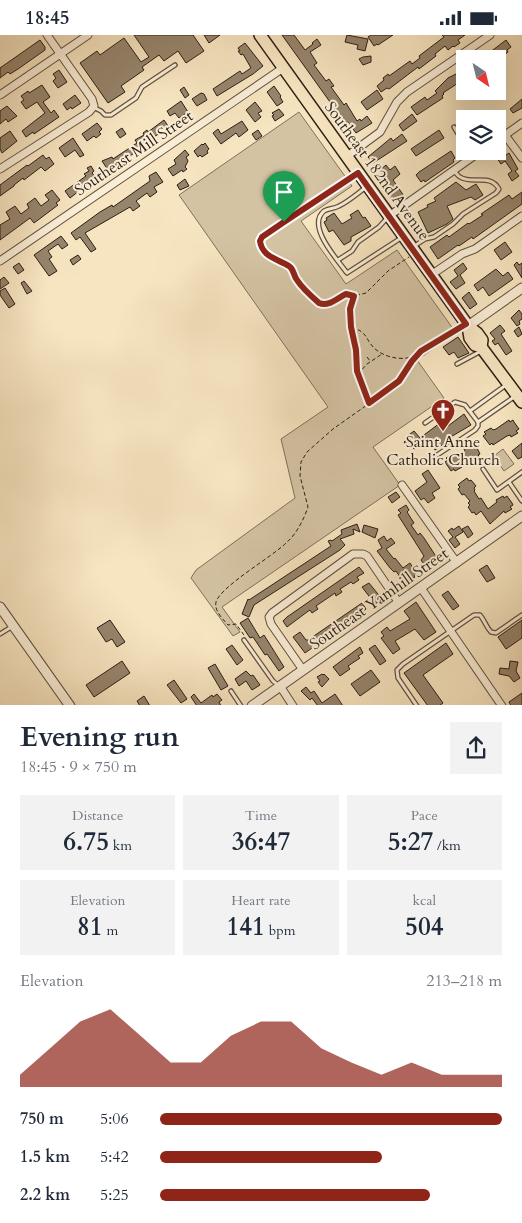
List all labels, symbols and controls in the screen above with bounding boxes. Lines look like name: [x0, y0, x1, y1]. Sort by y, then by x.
text: 18:45: [25, 5, 69, 31]
north arrow: [456, 50, 506, 100]
map controls: [456, 50, 506, 160]
street label: Southeast 182nd Avenue: [319, 97, 435, 245]
street label: Southeast Mill Street: [70, 105, 198, 201]
button: layers: [456, 110, 506, 160]
pin: [263, 171, 305, 222]
icon: arrive: [270, 178, 298, 206]
church icon: Saint Anne Catholic Church: [430, 398, 456, 432]
place label: Saint Anne Catholic Church: [386, 431, 500, 471]
street label: Southeast Yamhill Street: [305, 543, 453, 655]
text: Evening run: [20, 718, 179, 756]
button: share: [450, 722, 502, 774]
text: 18:45 · 9 × 750 m: [20, 756, 137, 778]
text: Distance: [72, 806, 123, 825]
text: Time: [245, 806, 277, 825]
text: Pace: [411, 806, 438, 825]
text: 6.75: [63, 825, 109, 859]
text: 36:47: [232, 825, 290, 859]
text: 5:27: [388, 825, 433, 859]
text: km: [109, 836, 132, 855]
text: /km: [433, 836, 461, 855]
text: Elevation: [70, 891, 125, 910]
text: Heart rate: [231, 891, 291, 910]
text: kcal: [413, 891, 436, 910]
text: 81: [77, 910, 103, 944]
text: 141: [226, 910, 265, 944]
text: 504: [405, 910, 444, 944]
text: m: [103, 921, 118, 940]
text: bpm: [265, 921, 295, 940]
text: Elevation: [20, 970, 84, 992]
text: 213–218 m: [426, 970, 502, 992]
text: 750 m: [20, 1108, 64, 1130]
text: 5:06: [100, 1108, 129, 1130]
text: 1.5 km: [20, 1146, 70, 1168]
text: 5:42: [100, 1146, 129, 1168]
text: 2.2 km: [20, 1184, 70, 1206]
text: 5:25: [100, 1184, 129, 1206]

